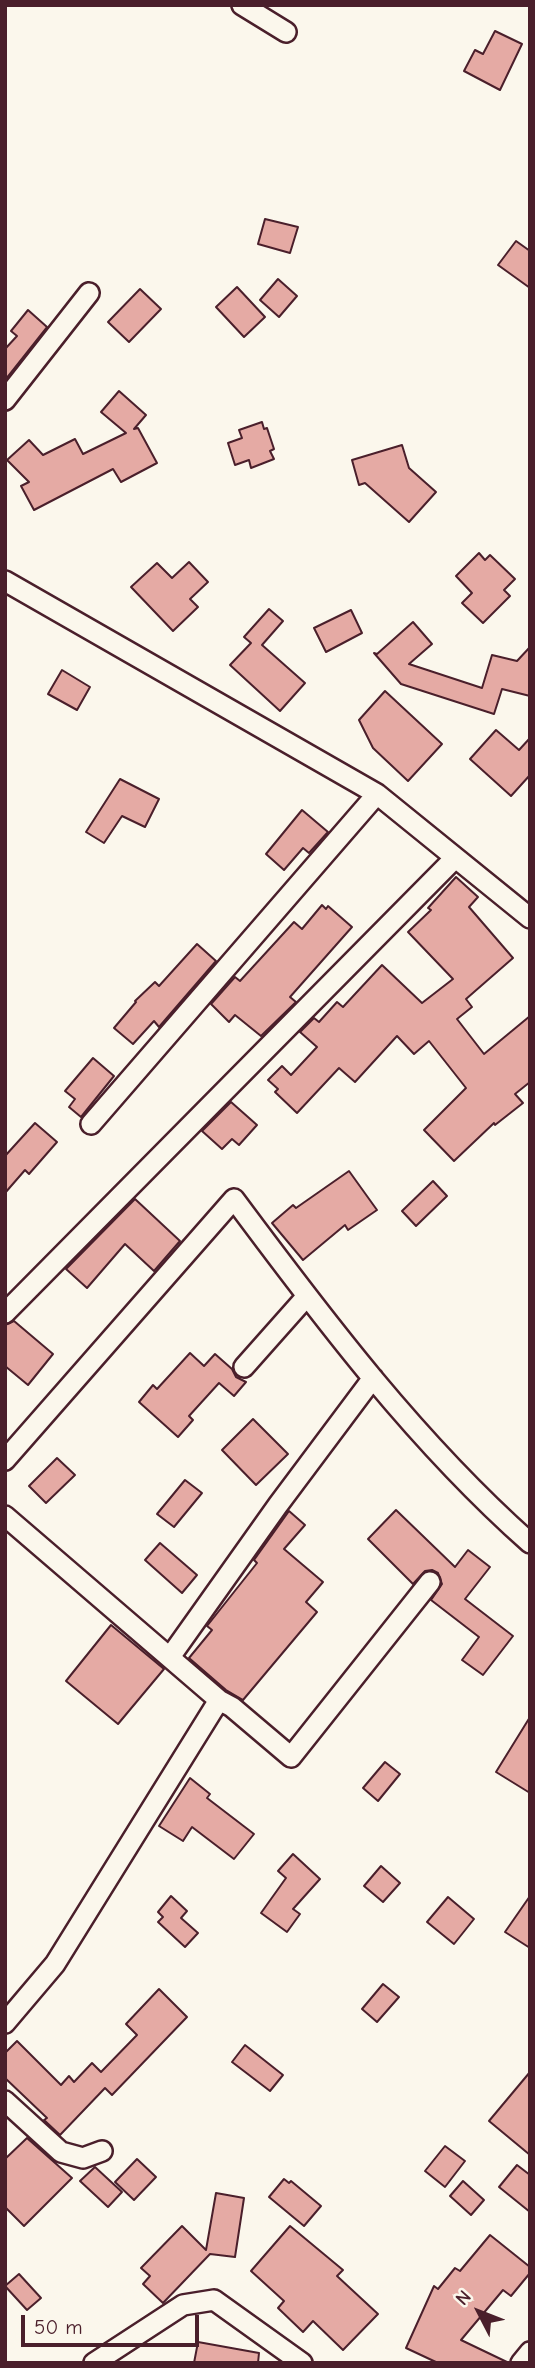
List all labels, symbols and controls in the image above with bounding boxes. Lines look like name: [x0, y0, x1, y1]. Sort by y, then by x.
north arrow: [444, 2277, 514, 2347]
text: N: [451, 2286, 476, 2310]
scale bar: [24, 2302, 203, 2346]
text: 50 m: [34, 2315, 83, 2339]

